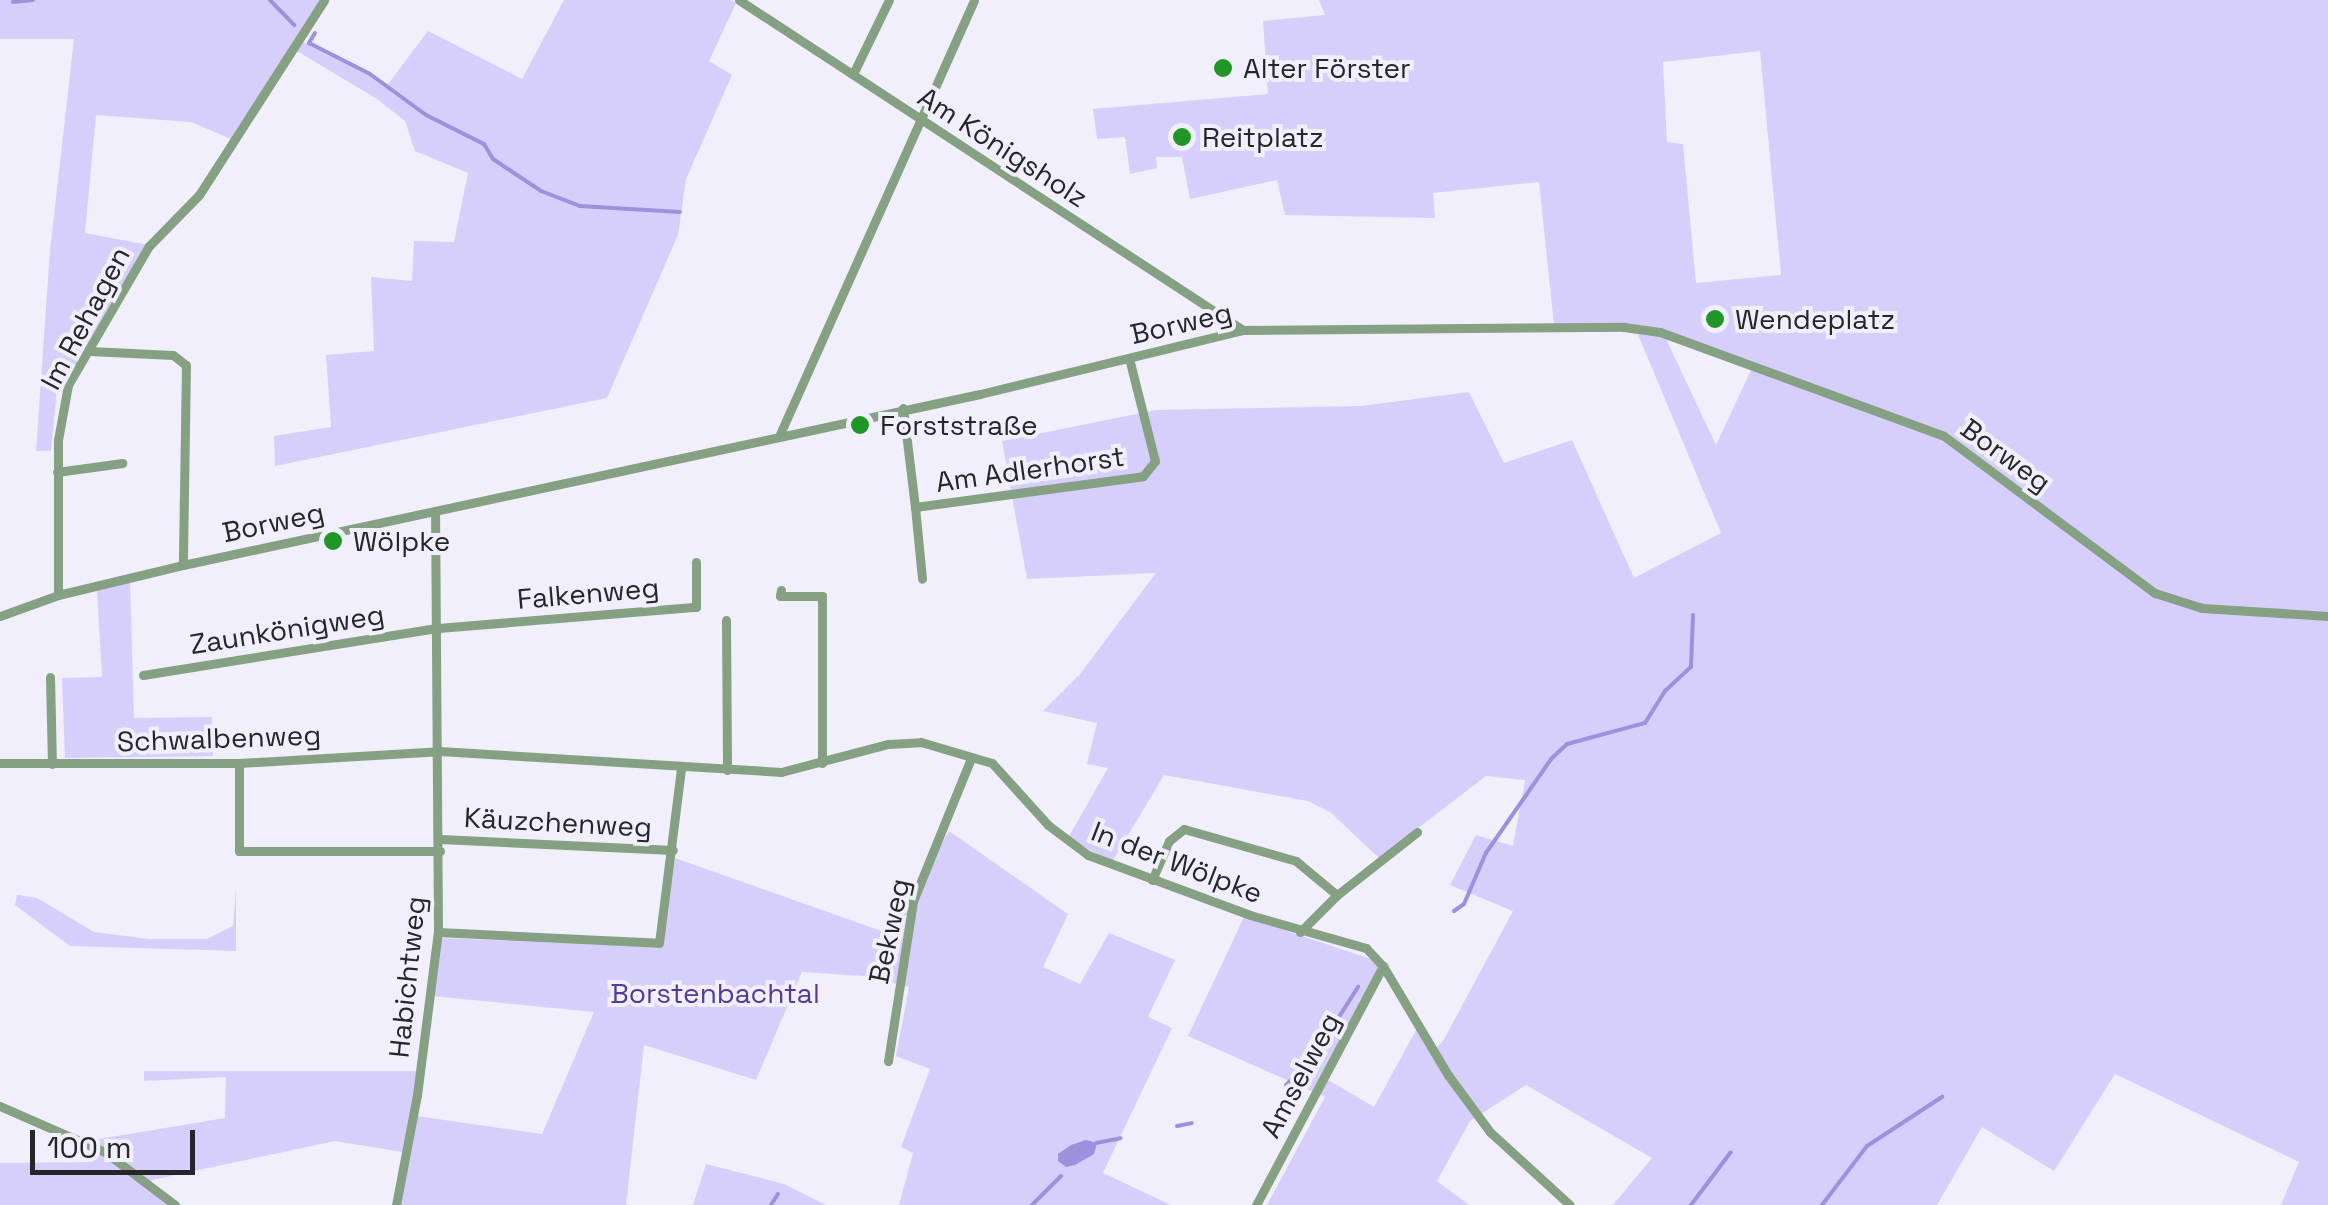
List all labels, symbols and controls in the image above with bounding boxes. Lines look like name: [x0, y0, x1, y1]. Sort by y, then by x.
place label: Alter Förster: [1243, 51, 1411, 85]
marker: Alter Förster: [1212, 57, 1234, 79]
street label: Am Königsholz: [912, 80, 1094, 214]
place label: Reitplatz: [1202, 120, 1324, 154]
marker: Reitplatz: [1171, 126, 1193, 148]
street label: Im Rehagen: [33, 241, 137, 395]
street label: Borweg: [1127, 295, 1235, 351]
place label: Wendeplatz: [1735, 302, 1895, 336]
marker: Wendeplatz: [1704, 308, 1726, 330]
place label: Forststraße: [880, 408, 1038, 442]
street label: Borweg: [1954, 411, 2058, 499]
marker: Forststraße: [849, 414, 871, 436]
street label: Am Adlerhorst: [933, 439, 1127, 499]
street label: Borweg: [219, 495, 327, 549]
place label: Wölpke: [353, 524, 450, 558]
marker: Wölpke: [322, 530, 344, 552]
street label: Falkenweg: [516, 570, 660, 616]
street label: Zaunkönigweg: [187, 597, 387, 661]
street label: Schwalbenweg: [116, 718, 322, 758]
street label: Käuzchenweg: [463, 800, 653, 844]
street label: In der Wölpke: [1087, 814, 1267, 910]
street label: Bekweg: [861, 875, 917, 987]
street label: Habichtweg: [382, 894, 432, 1060]
park label: Borstenbachtal: [610, 976, 820, 1010]
street label: Amselweg: [1253, 1007, 1347, 1143]
scale bar: [35, 1110, 200, 1172]
text: 100 m: [47, 1128, 132, 1167]

